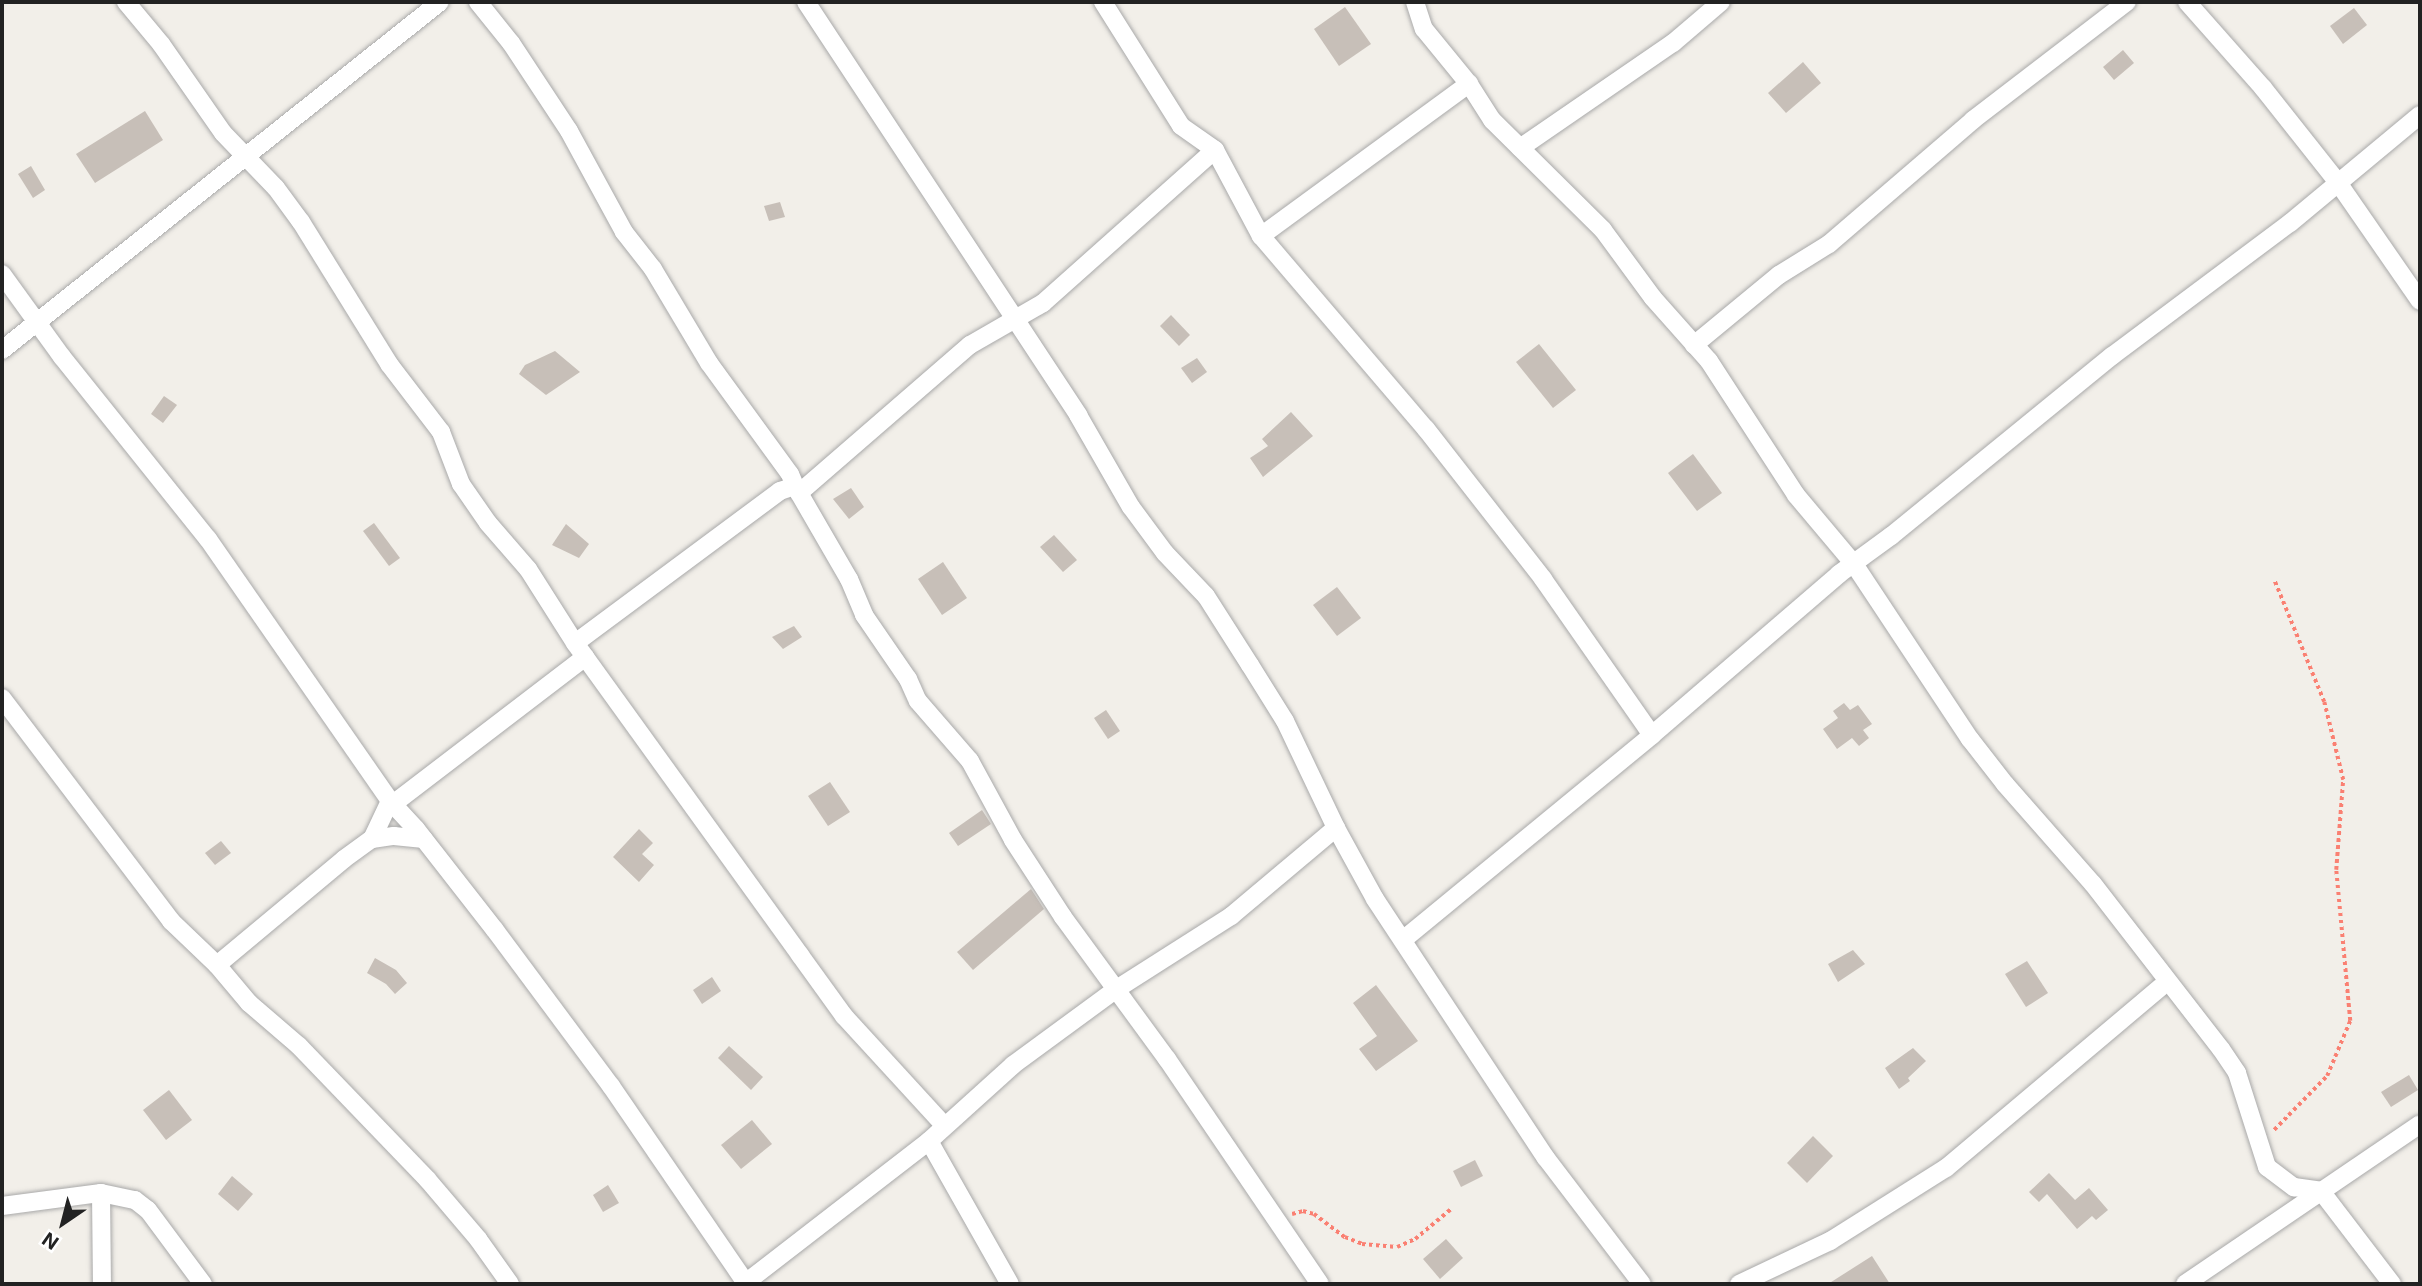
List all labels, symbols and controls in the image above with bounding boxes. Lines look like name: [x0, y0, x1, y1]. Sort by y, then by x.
north arrow: [28, 1188, 98, 1258]
text: N: [38, 1227, 63, 1254]

